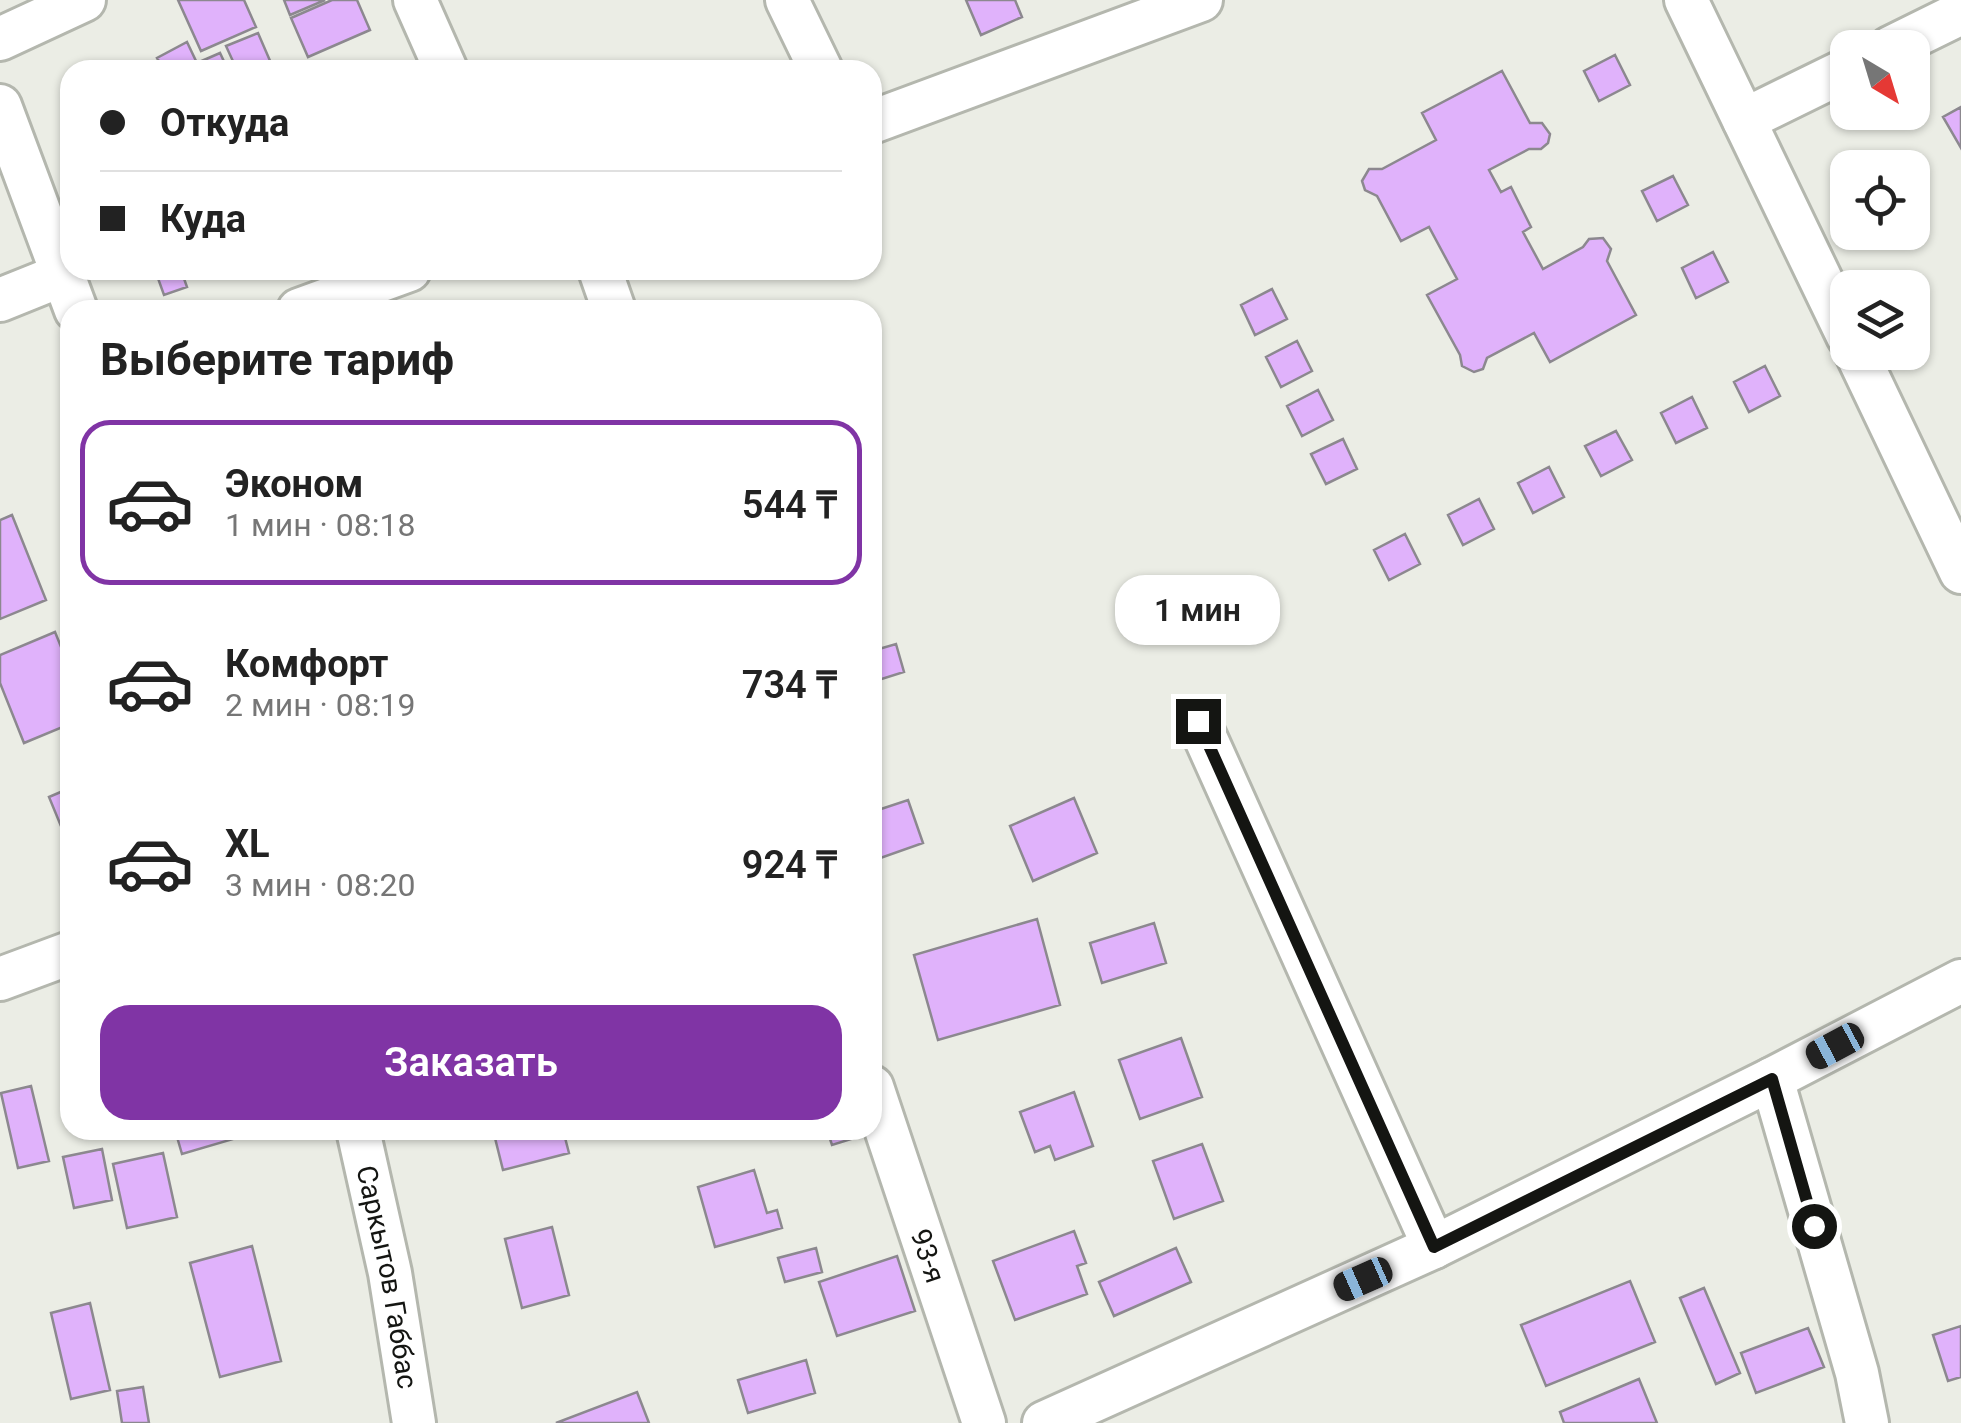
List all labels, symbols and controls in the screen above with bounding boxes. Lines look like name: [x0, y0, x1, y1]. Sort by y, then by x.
north arrow: [1830, 30, 1930, 130]
map controls: [1830, 30, 1930, 370]
text: Откуда: [160, 101, 289, 145]
button: locate: [1830, 150, 1930, 250]
text: Куда: [160, 197, 246, 241]
button: layers: [1830, 270, 1930, 370]
text: Выберите тариф: [100, 333, 454, 386]
icon: car: [105, 458, 195, 548]
text: Эконом: [225, 462, 363, 506]
text: 544 ₸: [742, 483, 837, 527]
text: 1 мин · 08:18: [225, 506, 416, 544]
callout: 1 мин: [1116, 576, 1280, 646]
text: 1 мин: [1154, 591, 1241, 629]
icon: car: [105, 638, 195, 728]
text: Комфорт: [225, 642, 388, 686]
text: 734 ₸: [742, 663, 837, 707]
text: 2 мин · 08:19: [225, 686, 416, 724]
route end: [1176, 699, 1221, 744]
icon: car: [105, 818, 195, 908]
text: XL: [225, 822, 270, 866]
text: 924 ₸: [742, 843, 837, 887]
text: 3 мин · 08:20: [225, 866, 416, 904]
button: Заказать: [100, 1005, 842, 1120]
car: [1801, 1019, 1869, 1073]
street label: Саркытов Габбас: [350, 1162, 425, 1391]
route start: [1792, 1204, 1837, 1249]
street label: 93-я: [904, 1225, 953, 1287]
car: [1329, 1253, 1397, 1305]

